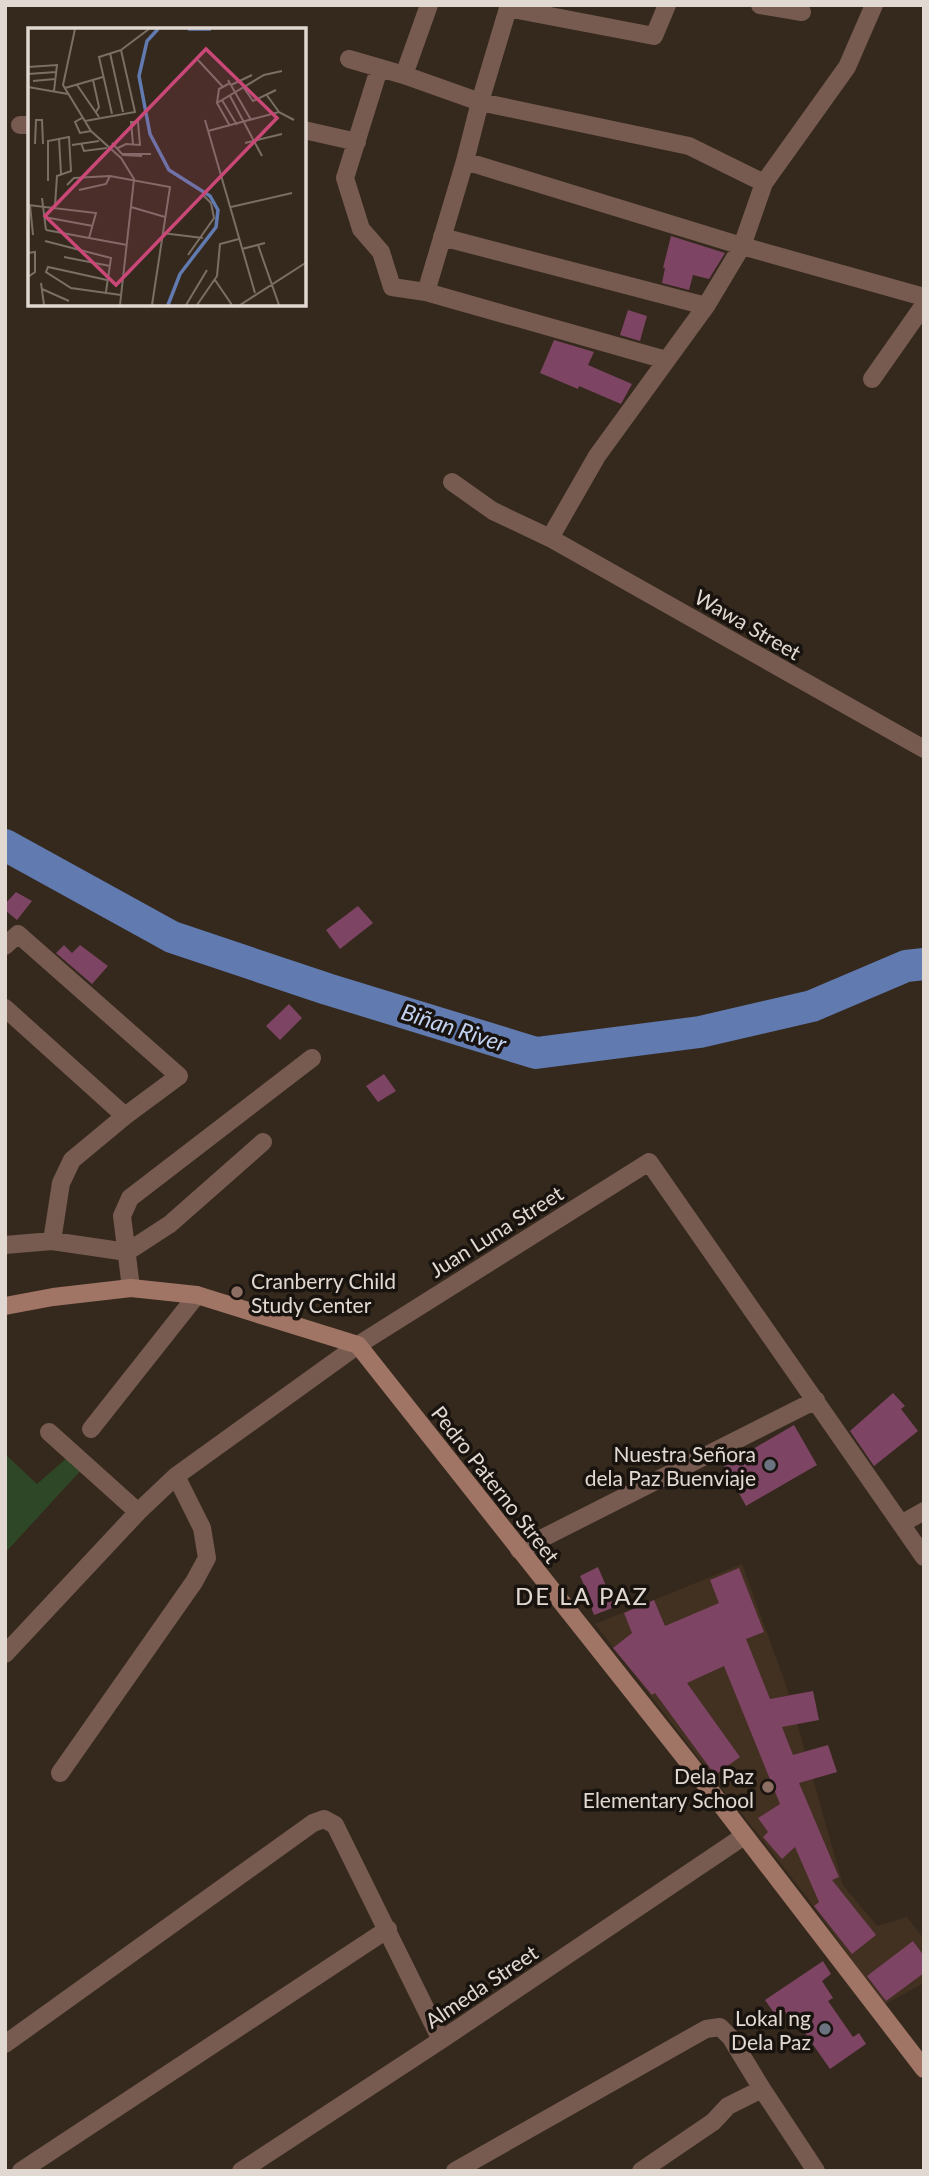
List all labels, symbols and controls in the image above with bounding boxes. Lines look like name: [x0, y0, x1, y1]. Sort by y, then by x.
inset map: [28, 28, 306, 306]
street label: Wawa Street: [690, 584, 806, 665]
water label: Biñan River: [398, 997, 511, 1057]
street label: Juan Luna Street: [425, 1180, 568, 1282]
place label: Cranberry Child Study Center: [251, 1268, 396, 1317]
marker: Cranberry Child Study Center: [229, 1284, 245, 1300]
street label: Pedro Paterno Street: [427, 1400, 565, 1568]
place label: Nuestra Señora dela Paz Buenviaje: [585, 1441, 756, 1490]
marker: Nuestra Señora dela Paz Buenviaje: [762, 1457, 778, 1473]
district label: DE LA PAZ: [515, 1581, 649, 1610]
place label: Dela Paz Elementary School: [583, 1763, 754, 1812]
marker: Dela Paz Elementary School: [760, 1779, 776, 1795]
street label: Almeda Street: [420, 1939, 542, 2033]
place label: Lokal ng Dela Paz: [731, 2005, 811, 2054]
marker: Lokal ng Dela Paz: [817, 2021, 833, 2037]

